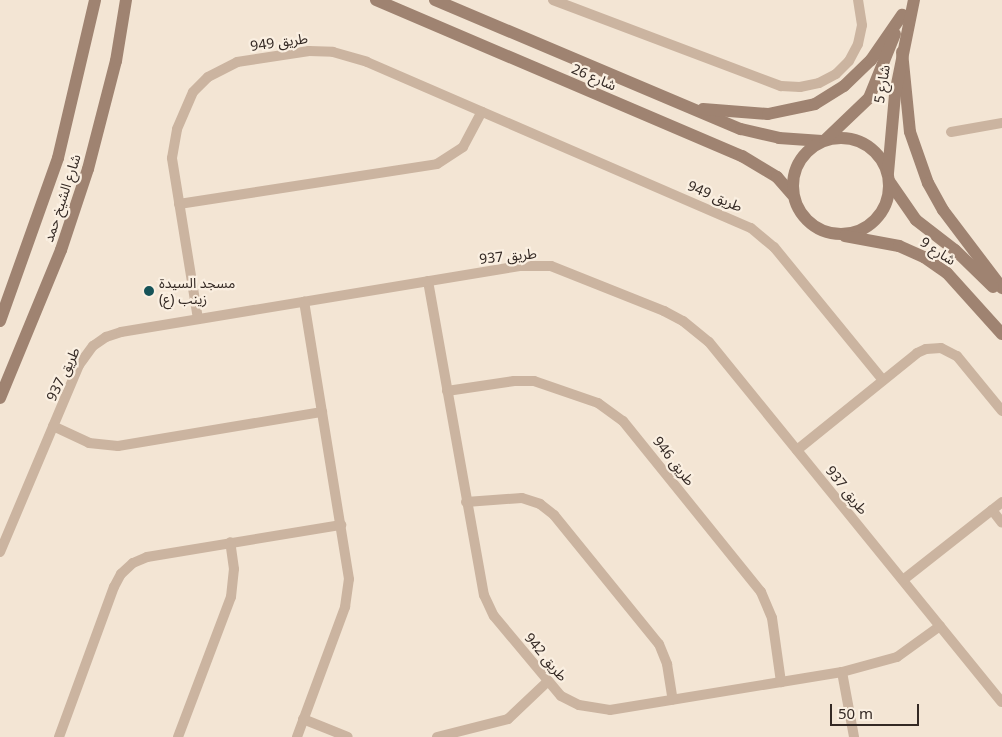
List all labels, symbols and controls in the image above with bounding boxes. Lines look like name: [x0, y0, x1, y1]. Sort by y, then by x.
street label: طريق 949: [249, 30, 309, 54]
street label: شارع 26: [569, 60, 619, 94]
street label: شارع 5: [871, 63, 893, 105]
street label: شارع الشيخ حمد: [40, 152, 84, 244]
street label: طريق 949: [685, 177, 745, 215]
street label: شارع 9: [917, 233, 959, 269]
street label: طريق 937: [478, 245, 538, 267]
place label: مسجد السيدة زينب (ع): [159, 275, 235, 308]
marker: مسجد السيدة زينب (ع): [143, 285, 155, 297]
street label: طريق 937: [43, 344, 83, 404]
street label: طريق 946: [650, 433, 698, 489]
street label: طريق 937: [822, 462, 872, 518]
street label: طريق 942: [521, 629, 571, 685]
scale bar: [832, 694, 921, 726]
text: 50 m: [838, 703, 873, 723]

